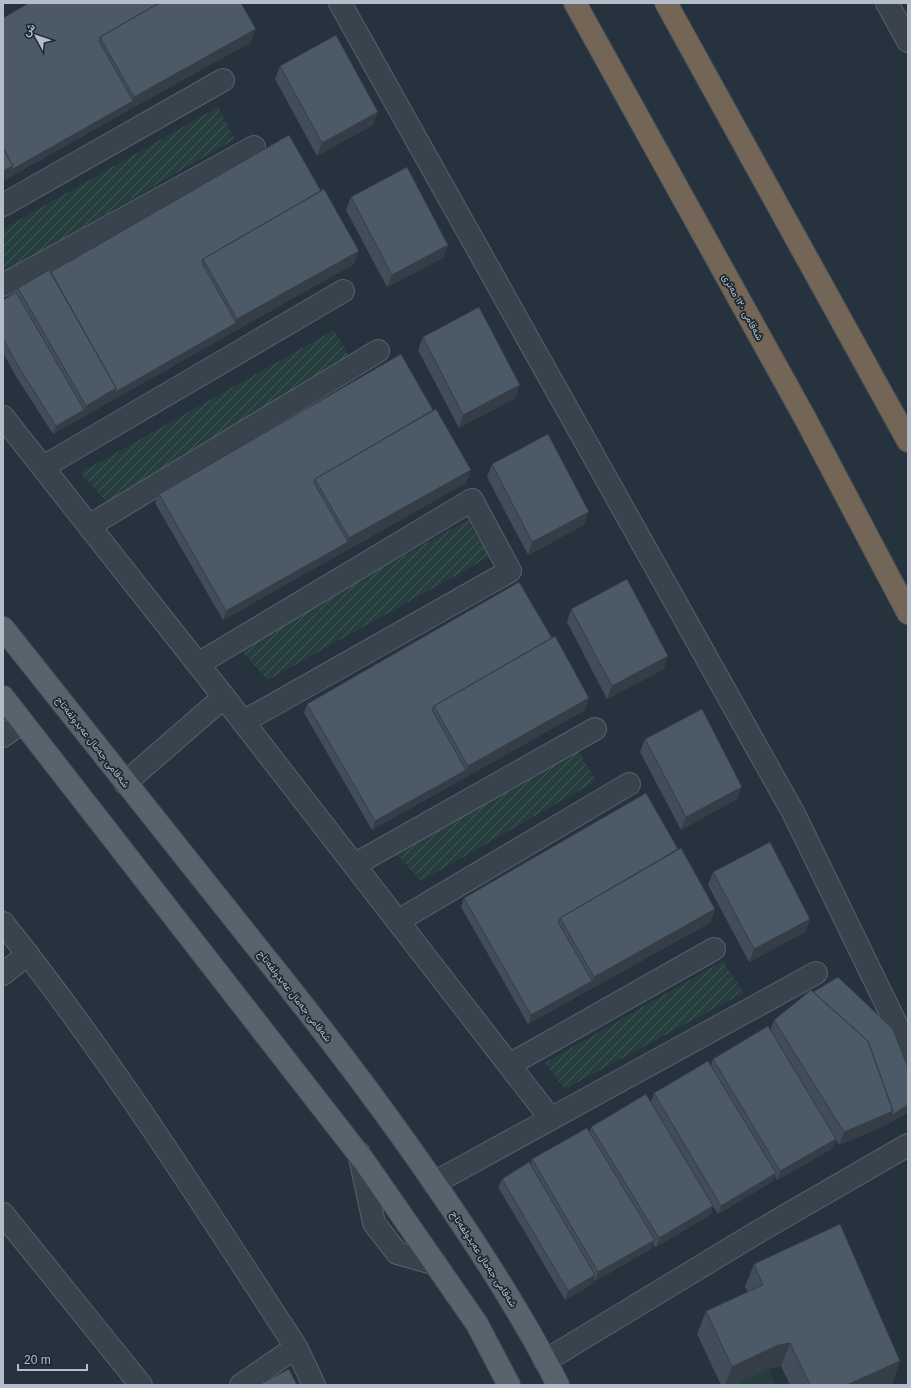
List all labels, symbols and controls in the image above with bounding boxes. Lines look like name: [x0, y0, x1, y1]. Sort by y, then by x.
north arrow: [16, 16, 56, 56]
text: ش: [19, 21, 38, 39]
street label: شەقامی ١٢٠ مەتری: [719, 272, 766, 343]
street label: شەقامی جەمال عەبدولفەتاح: [53, 694, 132, 791]
street label: شەقامی جەمال عەبدولفەتاح: [255, 948, 334, 1045]
street label: شەقامی جەمال عەبدولفەتاح: [448, 1209, 519, 1310]
scale bar: [18, 1346, 87, 1372]
text: 20 m: [24, 1353, 51, 1367]

